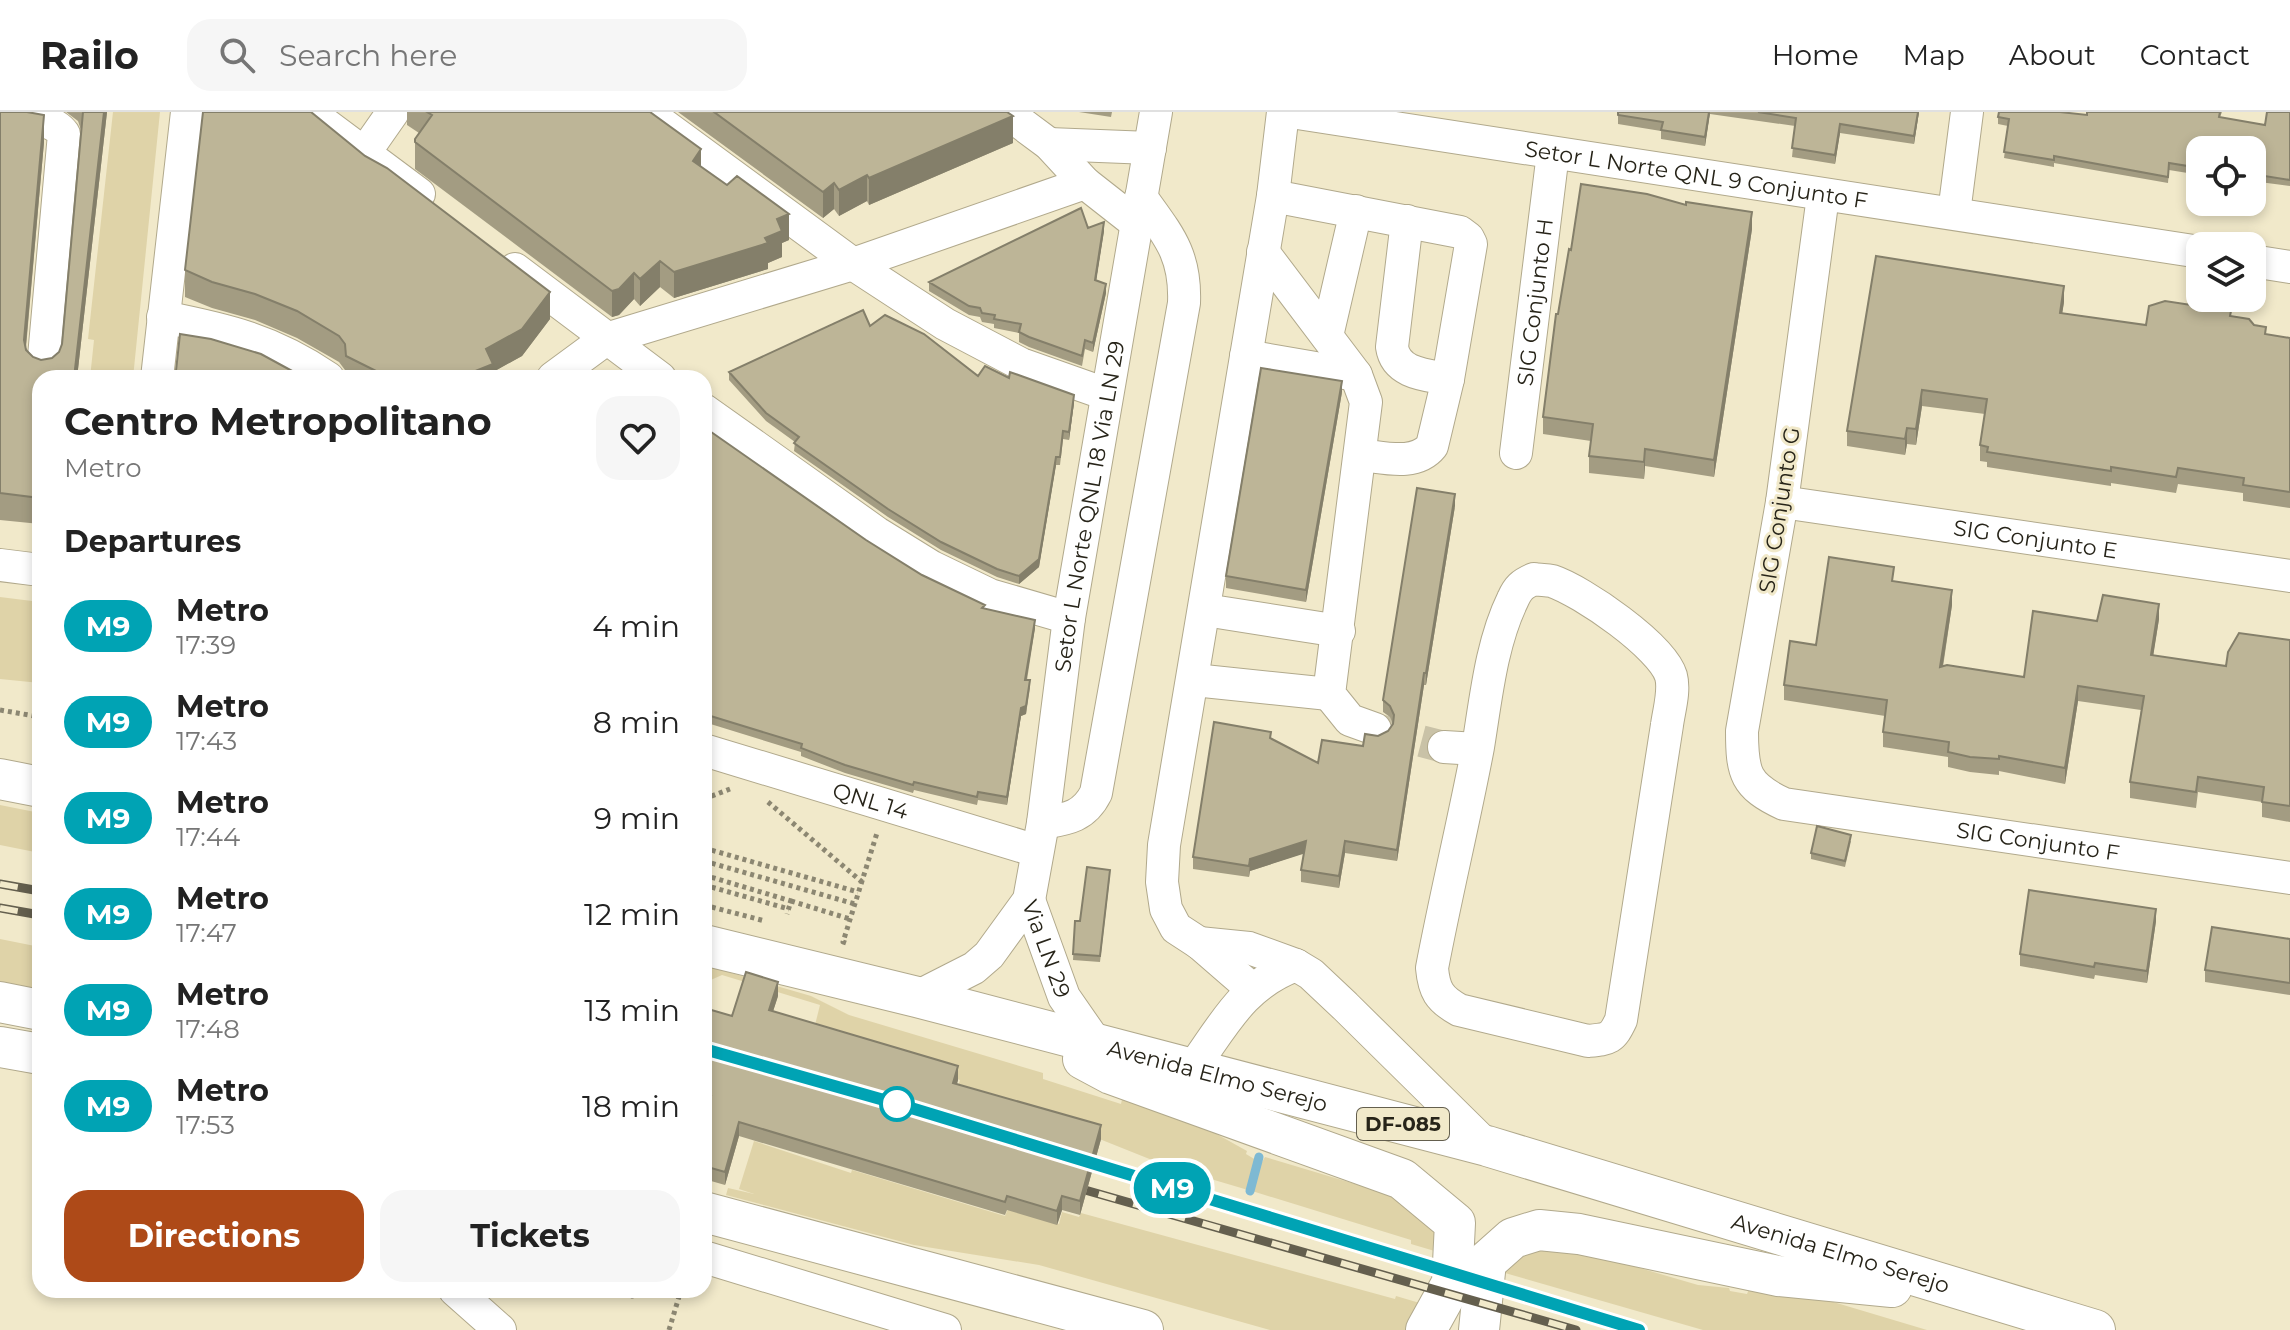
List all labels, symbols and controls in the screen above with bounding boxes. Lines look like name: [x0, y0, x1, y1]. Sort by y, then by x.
search box: [187, 19, 747, 91]
text: Railo: [40, 32, 139, 79]
icon: search: [215, 33, 259, 77]
text: Search here: [279, 37, 457, 74]
text: Home: [1772, 38, 1859, 72]
text: Map: [1903, 38, 1965, 72]
text: About: [2009, 38, 2096, 72]
text: Contact: [2140, 38, 2250, 72]
street label: Setor L Norte QNL 9 Conjunto F: [1523, 135, 1870, 215]
map controls: [2186, 136, 2266, 312]
button: locate: [2186, 136, 2266, 216]
street label: SIG Conjunto H: [1511, 217, 1559, 387]
button: layers: [2186, 232, 2266, 312]
street label: Setor L Norte QNL 18 Via LN 29: [1049, 339, 1130, 674]
button: heart: [596, 396, 680, 480]
text: Centro Metropolitano: [64, 398, 492, 445]
street label: SIG Conjunto G: [1753, 425, 1806, 595]
text: Metro: [64, 452, 142, 484]
street label: SIG Conjunto E: [1952, 514, 2119, 565]
text: Departures: [64, 523, 241, 560]
text: Metro: [176, 592, 269, 629]
text: 4 min: [592, 608, 680, 645]
text: M9: [86, 609, 130, 643]
text: 17:39: [176, 629, 236, 661]
text: Metro: [176, 688, 269, 725]
text: 8 min: [593, 704, 680, 741]
text: M9: [86, 705, 130, 739]
text: 17:43: [176, 725, 237, 757]
street label: QNL 14: [829, 777, 912, 825]
text: Metro: [176, 784, 269, 821]
text: 9 min: [594, 800, 680, 837]
text: M9: [86, 801, 130, 835]
street label: SIG Conjunto F: [1955, 816, 2121, 867]
text: 17:44: [176, 821, 240, 853]
text: Metro: [176, 880, 269, 917]
text: 12 min: [584, 896, 680, 933]
street label: Via LN 29: [1016, 896, 1076, 1002]
text: M9: [86, 897, 130, 931]
text: 17:47: [176, 917, 237, 949]
text: Metro: [176, 976, 269, 1013]
text: 13 min: [584, 992, 680, 1029]
text: M9: [86, 993, 130, 1027]
text: 17:48: [176, 1013, 240, 1045]
street label: Avenida Elmo Serejo: [1105, 1034, 1330, 1118]
text: Metro: [176, 1072, 269, 1109]
unlabelled marker: [880, 1087, 914, 1121]
text: 18 min: [582, 1088, 680, 1125]
text: M9: [86, 1089, 130, 1123]
road number: DF-085: [1357, 1108, 1449, 1140]
text: 17:53: [176, 1109, 235, 1141]
line badge: M9: [1136, 1162, 1208, 1214]
text: M9: [1150, 1171, 1194, 1205]
button: Directions: [64, 1190, 364, 1282]
button: Tickets: [380, 1190, 680, 1282]
street label: Avenida Elmo Serejo: [1728, 1208, 1953, 1299]

